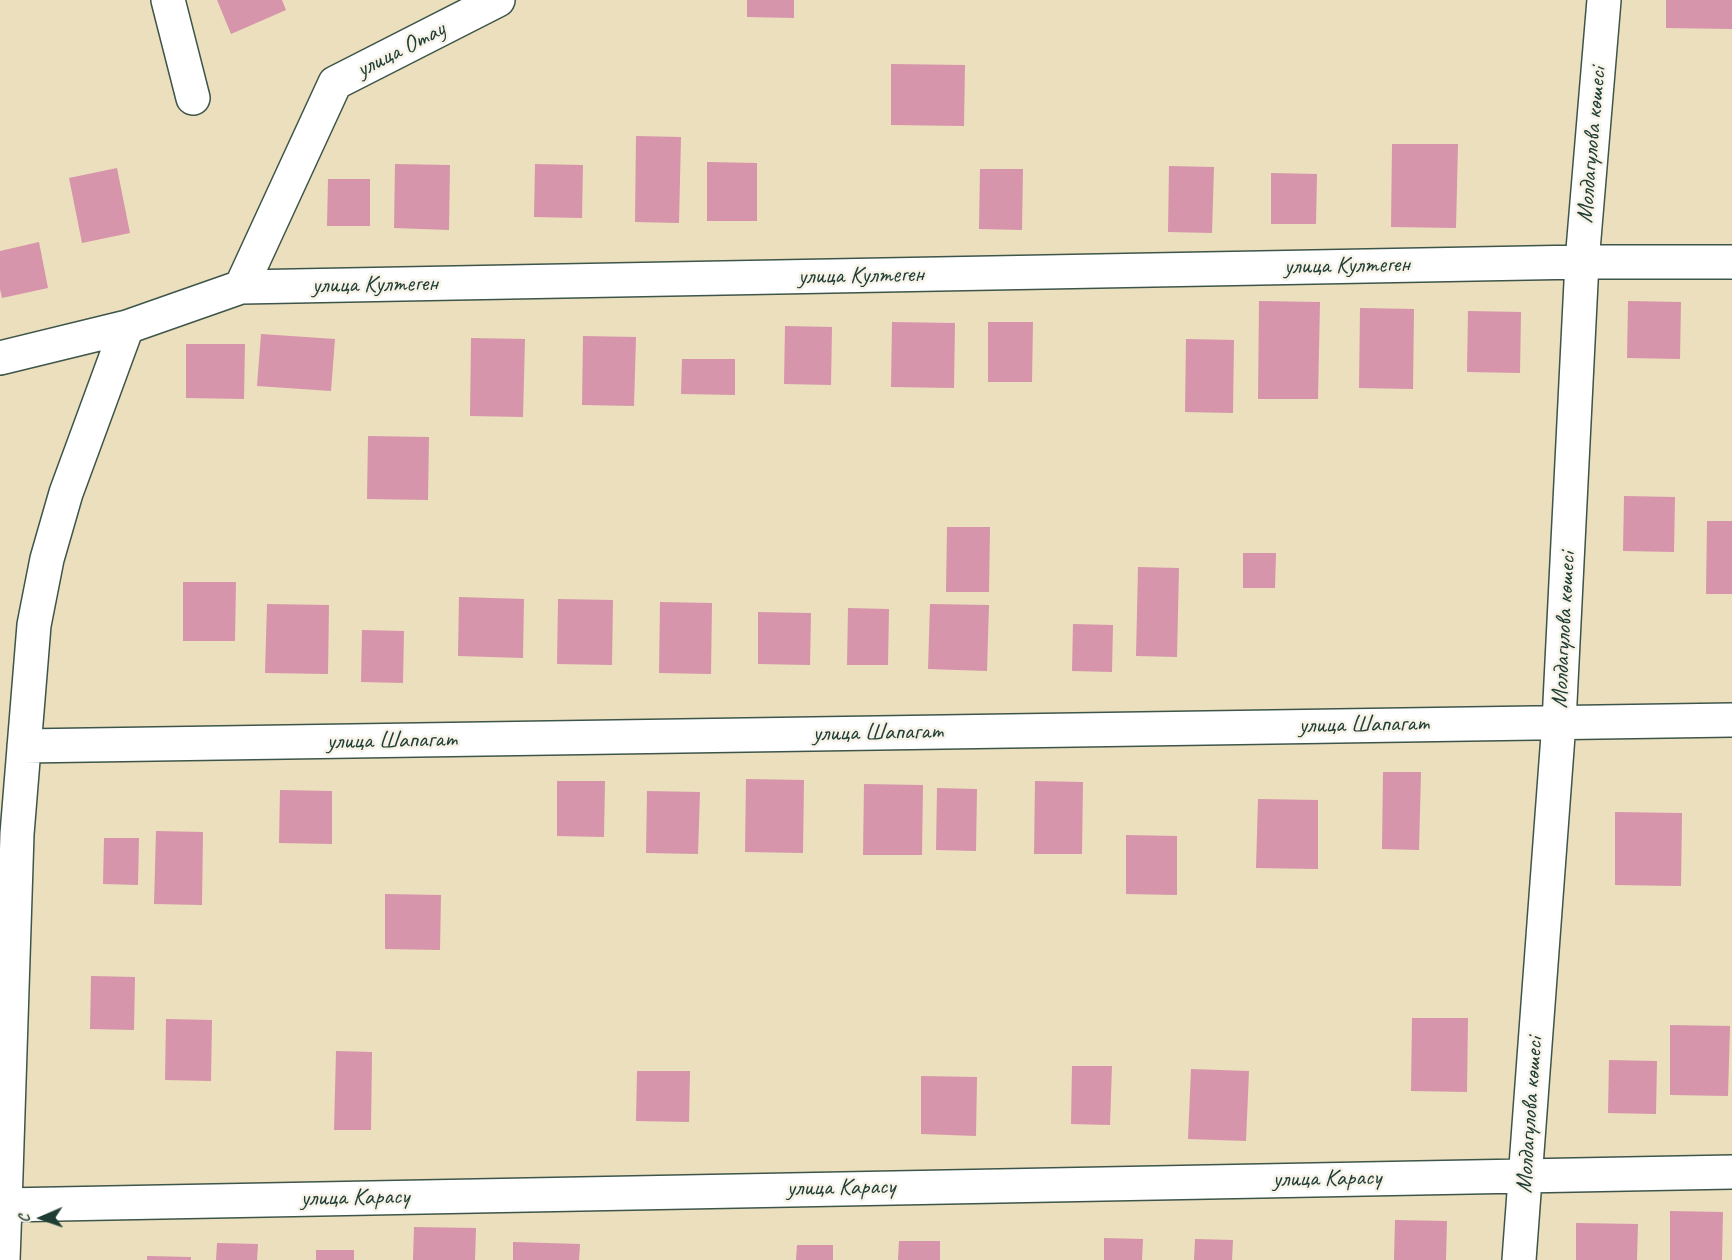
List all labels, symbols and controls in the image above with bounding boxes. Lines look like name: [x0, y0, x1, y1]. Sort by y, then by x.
street label: улица Отау: [352, 15, 450, 85]
street label: Молдагулова көшесі: [1571, 66, 1613, 224]
street label: улица Култеген: [1284, 251, 1410, 281]
street label: улица Култеген: [798, 261, 924, 291]
street label: улица Култеген: [312, 270, 438, 300]
street label: Молдагулова көшесі: [1546, 551, 1582, 709]
street label: улица Шапагат: [1298, 709, 1430, 741]
street label: улица Шапагат: [812, 717, 944, 749]
street label: улица Шапагат: [326, 725, 458, 757]
street label: Молдагулова көшесі: [1510, 1036, 1550, 1194]
street label: улица Карасу: [1272, 1164, 1382, 1194]
street label: улица Карасу: [786, 1173, 896, 1203]
street label: улица Карасу: [300, 1183, 410, 1213]
north arrow: [12, 1188, 72, 1248]
text: С: [14, 1214, 34, 1223]

